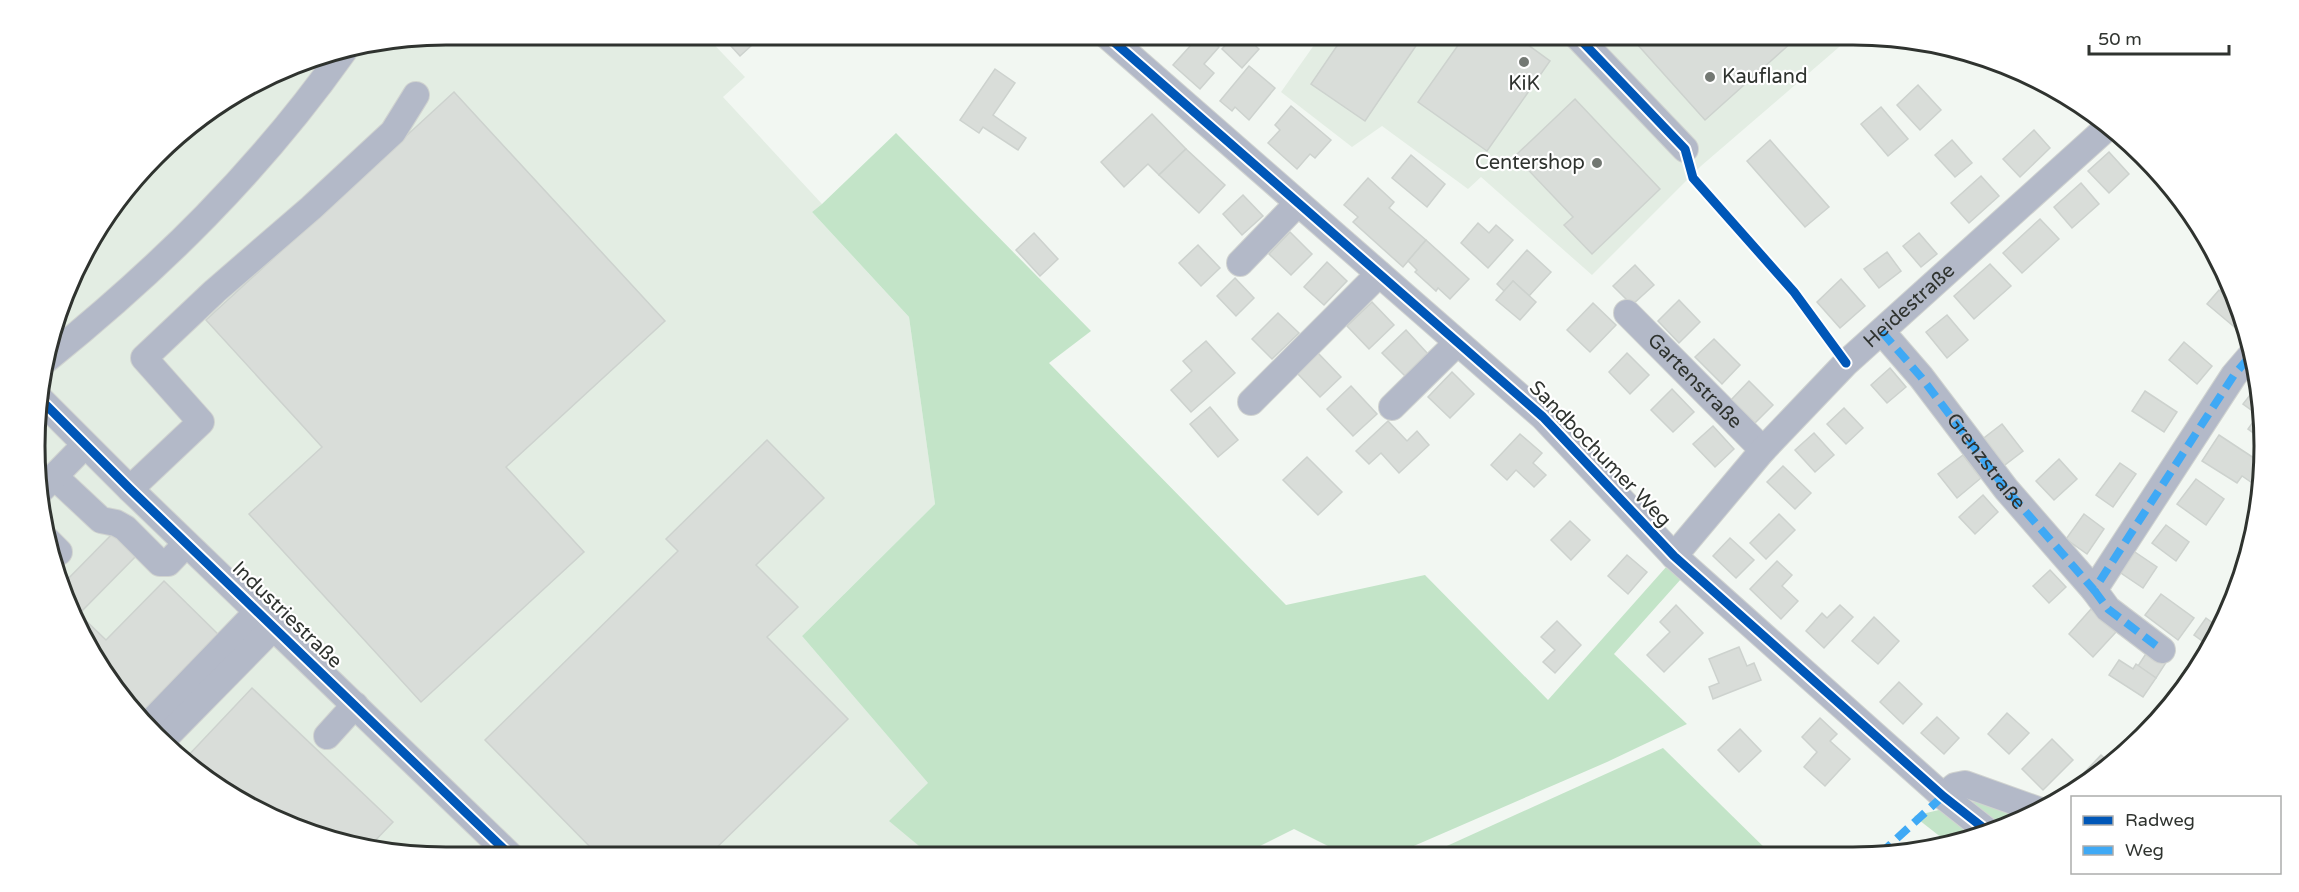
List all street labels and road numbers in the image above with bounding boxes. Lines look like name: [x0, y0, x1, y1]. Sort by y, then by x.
street label: Heidestraße: [1859, 259, 1960, 353]
street label: Gartenstraße: [1642, 328, 1747, 434]
street label: Sandbochumer Weg: [1524, 376, 1676, 532]
street label: Grenzstraße: [1941, 409, 2031, 515]
street label: Industriestraße: [227, 557, 347, 673]

